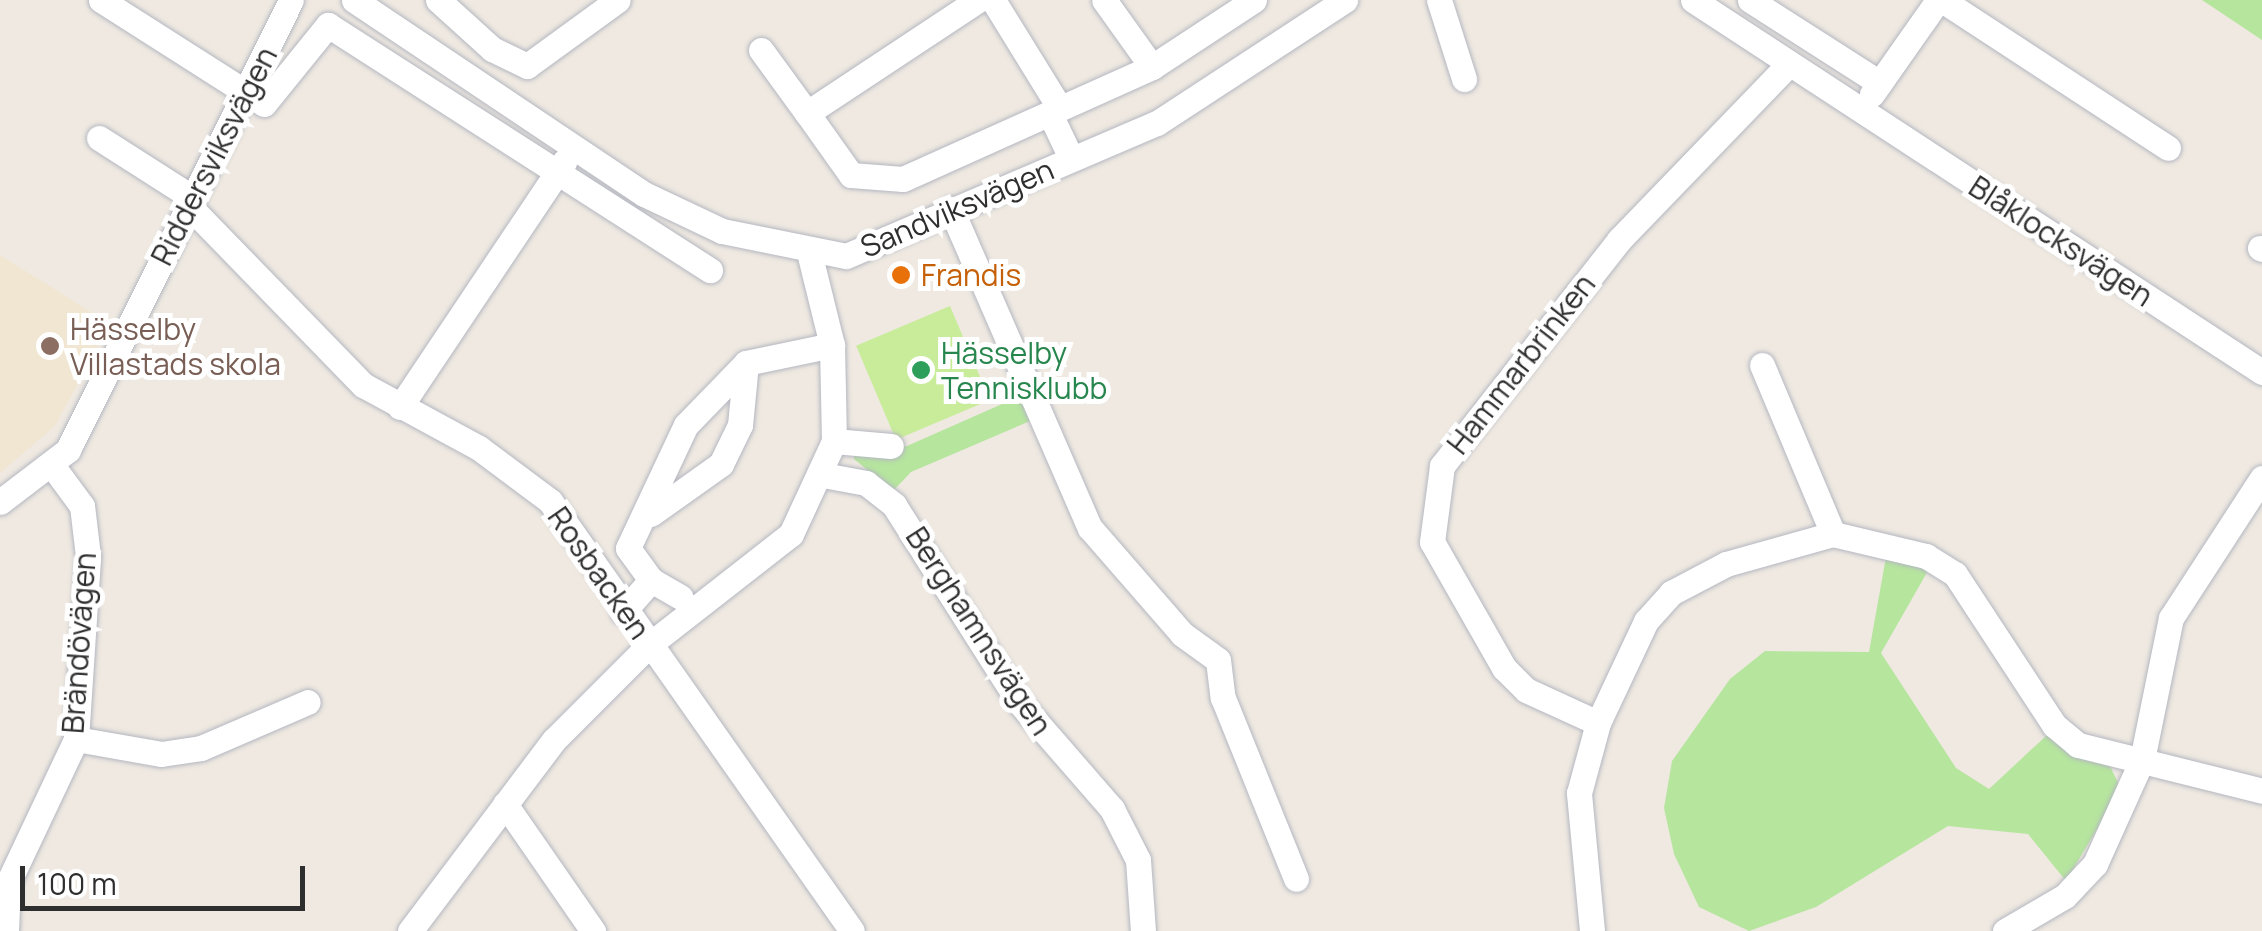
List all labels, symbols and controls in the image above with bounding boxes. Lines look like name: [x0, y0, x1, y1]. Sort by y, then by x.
street label: Riddersviksvägen: [143, 41, 285, 271]
street label: Sandviksvägen: [855, 151, 1059, 265]
street label: Blåklocksvägen: [1962, 168, 2160, 314]
place label: Frandis: [921, 257, 1021, 293]
marker: Frandis: [890, 264, 912, 286]
street label: Hammarbrinken: [1440, 267, 1602, 461]
place label: Hässelby Villastads skola: [70, 311, 281, 382]
marker: Hässelby Villastads skola: [39, 335, 61, 357]
place label: Hässelby Tennisklubb: [941, 335, 1107, 406]
marker: Hässelby Tennisklubb: [910, 359, 932, 381]
street label: Rosbacken: [540, 500, 658, 646]
street label: Berghamnsvägen: [898, 520, 1060, 742]
street label: Brändövägen: [55, 551, 103, 735]
scale bar: [25, 846, 310, 908]
text: 100 m: [37, 863, 117, 904]

